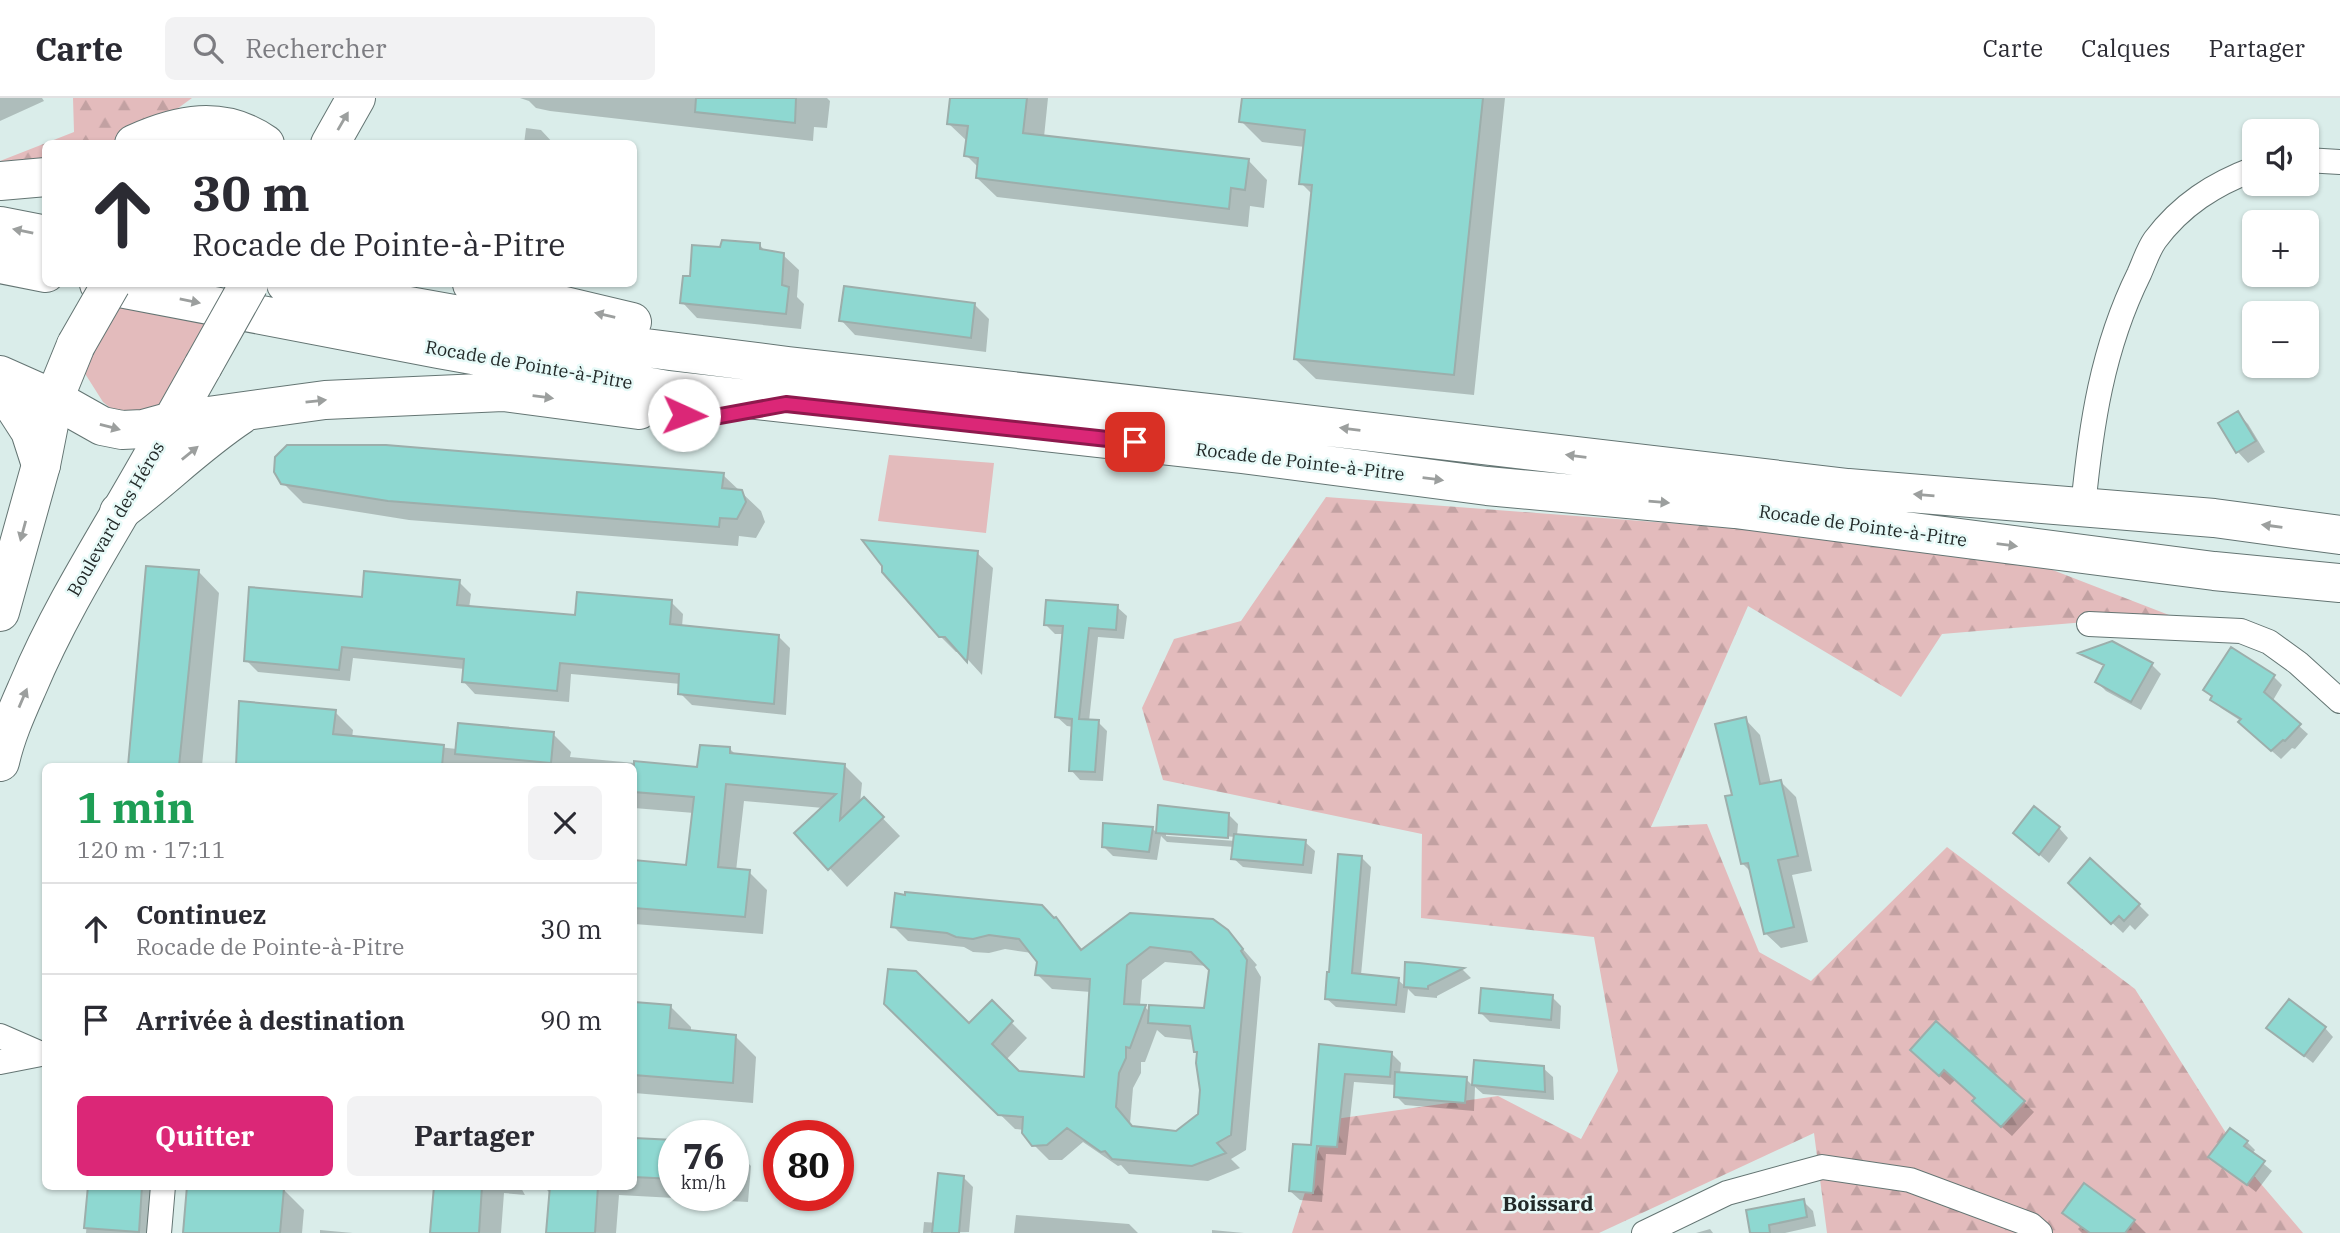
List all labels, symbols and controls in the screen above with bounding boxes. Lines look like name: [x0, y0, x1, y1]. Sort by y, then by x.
search box: [165, 17, 655, 80]
text: Carte: [35, 27, 123, 70]
icon: search: [189, 29, 227, 67]
text: Rechercher: [245, 31, 386, 65]
text: Carte: [1982, 32, 2043, 64]
text: Calques: [2081, 32, 2171, 64]
text: Partager: [2209, 32, 2305, 64]
one-way arrow: [337, 111, 349, 130]
map controls: [2242, 119, 2319, 378]
button: sound: [2242, 119, 2319, 196]
text: 30 m: [192, 161, 310, 224]
icon: ahead: [77, 168, 168, 259]
button: +: [2242, 210, 2319, 287]
text: Rocade de Pointe-à-Pitre: [192, 223, 565, 265]
one-way arrow: [12, 225, 34, 236]
one-way arrow: [179, 296, 201, 307]
button: −: [2242, 301, 2319, 378]
one-way arrow: [594, 309, 616, 320]
street label: Rocade de Pointe-à-Pitre: [424, 335, 635, 394]
position arrow: [647, 378, 721, 452]
one-way arrow: [532, 392, 554, 403]
one-way arrow: [305, 396, 327, 407]
pin: [1105, 412, 1165, 472]
one-way arrow: [99, 422, 121, 433]
icon: arrive: [1116, 423, 1154, 461]
one-way arrow: [1339, 424, 1361, 435]
street label: Boulevard des Héros: [62, 437, 169, 600]
street label: Rocade de Pointe-à-Pitre: [1194, 437, 1406, 486]
one-way arrow: [181, 445, 199, 460]
one-way arrow: [1565, 450, 1587, 461]
one-way arrow: [1422, 473, 1444, 484]
one-way arrow: [1913, 489, 1935, 500]
one-way arrow: [1649, 497, 1671, 508]
street label: Rocade de Pointe-à-Pitre: [1757, 500, 1969, 552]
one-way arrow: [2261, 520, 2283, 531]
one-way arrow: [18, 521, 28, 542]
one-way arrow: [1996, 540, 2018, 551]
one-way arrow: [18, 687, 29, 708]
text: 1 min: [77, 780, 195, 835]
button: close: [528, 786, 602, 860]
text: 120 m · 17:11: [77, 834, 226, 864]
text: Continuez: [136, 897, 266, 931]
icon: ahead: [77, 910, 115, 948]
text: 30 m: [540, 912, 602, 946]
text: Rocade de Pointe-à-Pitre: [136, 931, 404, 961]
icon: arrive: [77, 1001, 115, 1039]
text: Arrivée à destination: [136, 1003, 405, 1037]
text: 90 m: [540, 1003, 602, 1037]
button: Quitter: [77, 1096, 333, 1176]
button: Partager: [347, 1096, 602, 1176]
speed limit sign: 80: [763, 1120, 854, 1211]
text: 76: [682, 1133, 725, 1179]
text: km/h: [681, 1171, 726, 1194]
district label: Boissard: [1503, 1189, 1593, 1217]

